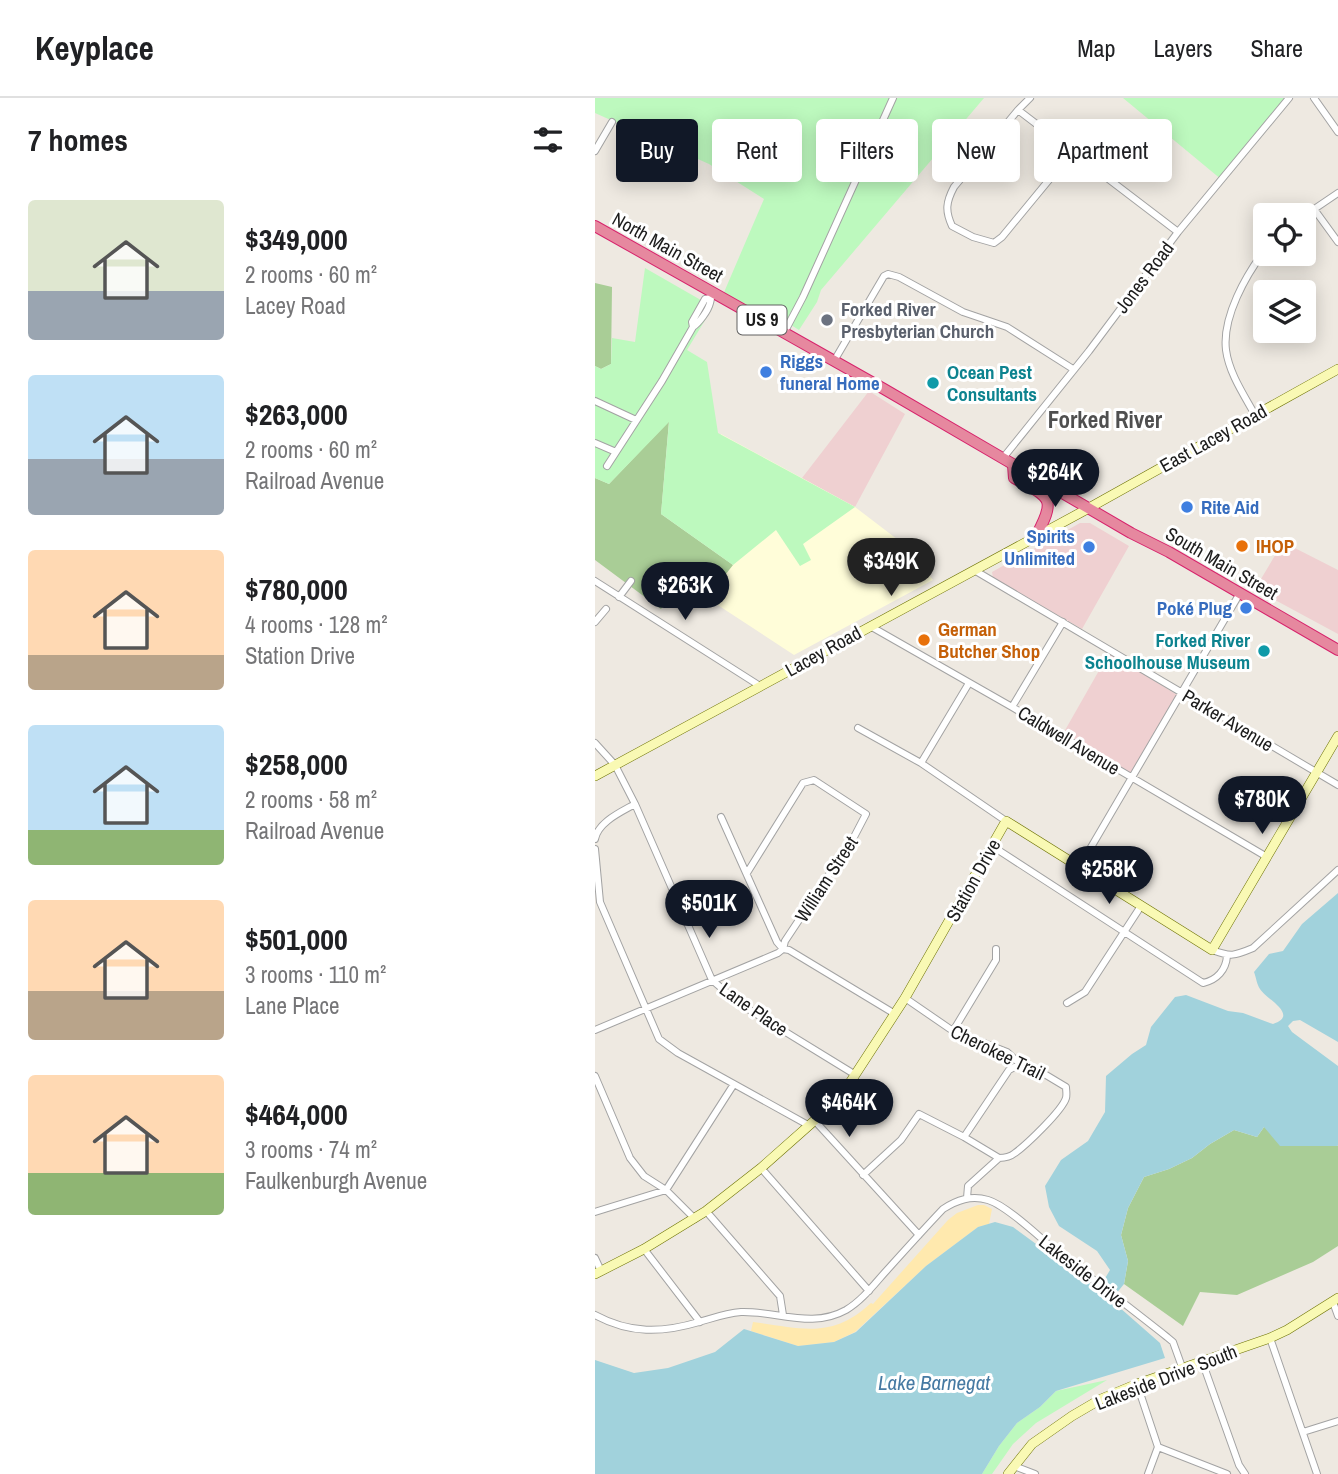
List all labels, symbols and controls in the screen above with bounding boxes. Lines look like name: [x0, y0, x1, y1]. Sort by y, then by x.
text: Keyplace: [35, 26, 154, 70]
text: Map: [1077, 32, 1115, 64]
text: Layers: [1153, 32, 1212, 64]
text: Share: [1250, 32, 1303, 64]
chip: Buy: [616, 119, 698, 182]
chip: Rent: [712, 119, 802, 182]
chip: Filters: [816, 119, 918, 182]
chip: New: [932, 119, 1020, 182]
chip: Apartment: [1034, 119, 1172, 182]
text: 7 homes: [28, 120, 128, 160]
icon: filters: [529, 121, 567, 159]
map controls: [1253, 203, 1316, 343]
button: locate: [1253, 203, 1316, 266]
street label: North Main Street: [608, 206, 729, 289]
text: $349,000: [245, 219, 348, 259]
icon: home: [84, 228, 168, 312]
street label: Jones Road: [1109, 236, 1179, 318]
text: 2 rooms · 60 m²: [245, 259, 377, 290]
button: layers: [1253, 280, 1316, 343]
text: Lacey Road: [245, 290, 346, 321]
place label: Forked River Presbyterian Church: [841, 296, 994, 344]
road number: US 9: [737, 306, 787, 334]
marker: Forked River Presbyterian Church: [819, 312, 835, 328]
place label: Riggs funeral Home: [780, 348, 880, 396]
place label: Ocean Pest Consultants: [947, 359, 1037, 407]
marker: Riggs funeral Home: [758, 364, 774, 380]
marker: Ocean Pest Consultants: [925, 375, 941, 391]
text: $263,000: [245, 394, 348, 434]
street label: East Lacey Road: [1155, 398, 1271, 478]
icon: home: [84, 403, 168, 487]
district label: Forked River: [1048, 404, 1163, 435]
text: 2 rooms · 60 m²: [245, 434, 377, 465]
pin: $264K: [1006, 450, 1104, 509]
text: $264K: [1027, 456, 1083, 487]
text: Railroad Avenue: [245, 465, 384, 496]
place label: Rite Aid: [1201, 494, 1259, 520]
marker: Rite Aid: [1179, 499, 1195, 515]
street label: South Main Street: [1161, 520, 1283, 606]
place label: Spirits Unlimited: [1004, 523, 1075, 571]
place label: IHOP: [1256, 533, 1294, 559]
pin: $349K: [842, 538, 940, 598]
marker: IHOP: [1234, 538, 1250, 554]
marker: Spirits Unlimited: [1081, 539, 1097, 555]
text: $349K: [863, 545, 919, 576]
pin: $263K: [636, 562, 734, 622]
text: $780,000: [245, 569, 348, 609]
text: $263K: [657, 569, 713, 600]
icon: home: [84, 578, 168, 662]
place label: Poké Plug: [1157, 595, 1232, 621]
marker: Poké Plug: [1238, 600, 1254, 616]
text: 4 rooms · 128 m²: [245, 609, 388, 640]
place label: German Butcher Shop: [938, 616, 1040, 664]
street label: Lacey Road: [780, 619, 866, 683]
place label: Forked River Schoolhouse Museum: [1085, 627, 1250, 675]
marker: German Butcher Shop: [916, 632, 932, 648]
text: Station Drive: [245, 640, 355, 671]
marker: Forked River Schoolhouse Museum: [1256, 643, 1272, 659]
street label: Parker Avenue: [1178, 683, 1278, 757]
street label: Caldwell Avenue: [1013, 699, 1125, 781]
text: $258,000: [245, 744, 348, 784]
icon: home: [84, 753, 168, 837]
pin: $780K: [1213, 776, 1311, 836]
text: $780K: [1234, 783, 1290, 814]
text: 2 rooms · 58 m²: [245, 784, 377, 815]
text: Railroad Avenue: [245, 815, 384, 846]
street label: William Street: [788, 830, 864, 927]
street label: Station Drive: [940, 834, 1006, 926]
pin: $258K: [1060, 846, 1158, 906]
text: $258K: [1081, 853, 1137, 884]
pin: $501K: [660, 880, 758, 940]
text: $501K: [681, 887, 737, 918]
text: $501,000: [245, 919, 348, 959]
icon: home: [84, 928, 168, 1012]
text: 3 rooms · 110 m²: [245, 959, 386, 990]
street label: Lane Place: [715, 976, 793, 1042]
text: Lane Place: [245, 990, 339, 1021]
street label: Cherokee Trail: [946, 1018, 1050, 1086]
pin: $464K: [800, 1080, 898, 1139]
text: $464K: [821, 1086, 877, 1117]
text: $464,000: [245, 1094, 348, 1134]
icon: home: [84, 1103, 168, 1187]
text: 3 rooms · 74 m²: [245, 1134, 377, 1165]
text: Faulkenburgh Avenue: [245, 1165, 427, 1196]
street label: Lakeside Drive: [1034, 1228, 1132, 1314]
street label: Lakeside Drive South: [1091, 1338, 1241, 1416]
water label: Lake Barnegat: [878, 1368, 991, 1397]

